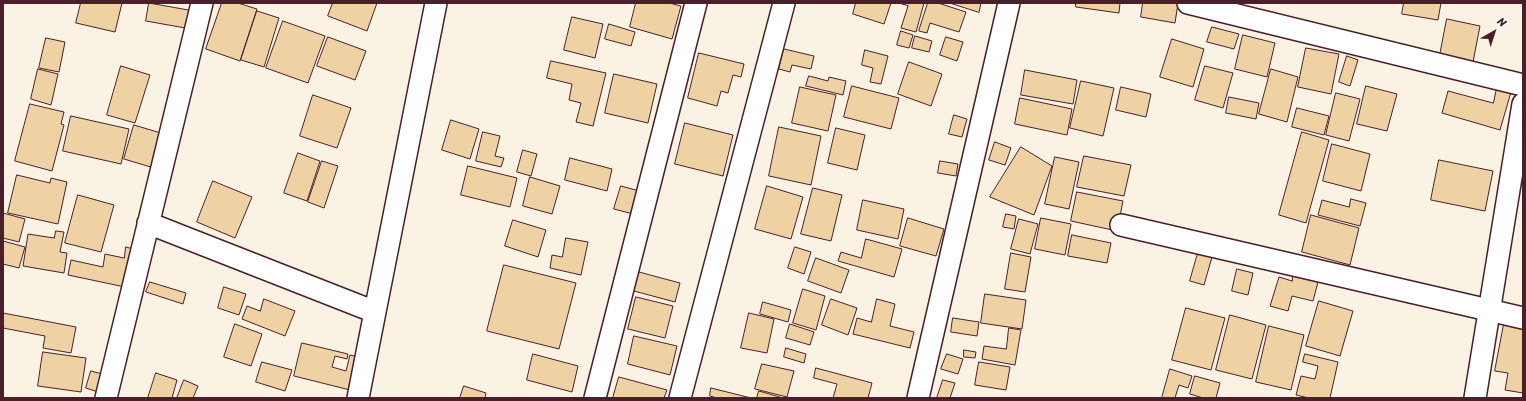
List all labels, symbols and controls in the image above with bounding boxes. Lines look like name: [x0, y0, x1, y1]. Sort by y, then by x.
north arrow: [1474, 12, 1514, 52]
text: N: [1493, 13, 1511, 32]

